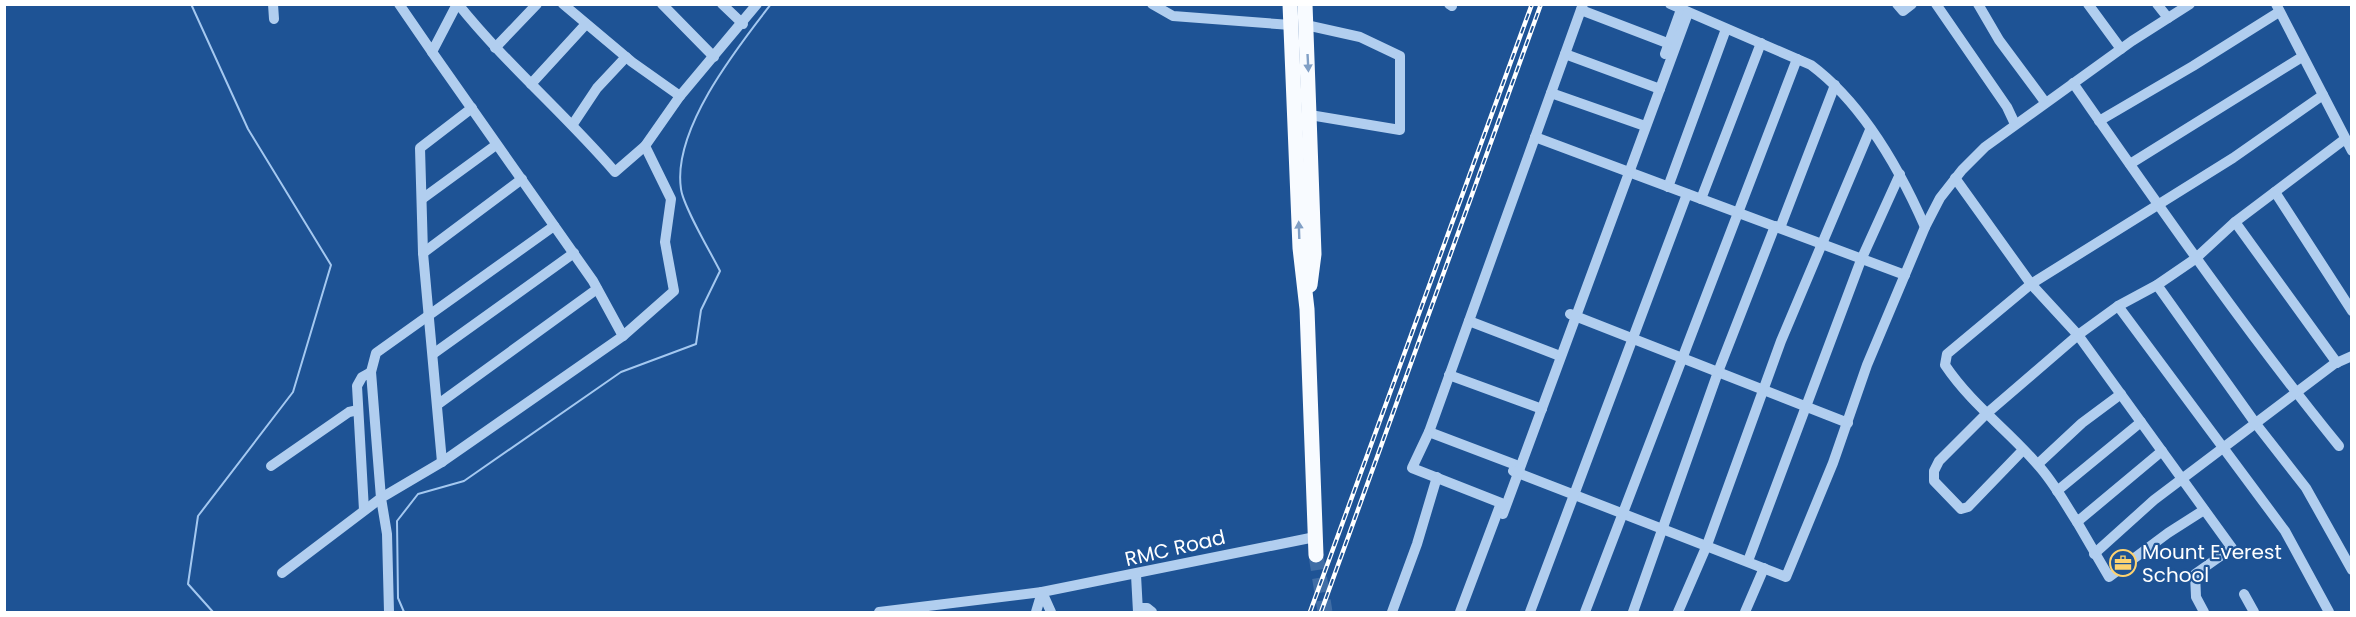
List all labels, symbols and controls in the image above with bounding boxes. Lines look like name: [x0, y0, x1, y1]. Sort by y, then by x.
one-way arrow: [1303, 53, 1312, 72]
one-way arrow: [1294, 220, 1303, 239]
street label: RMC Road: [1122, 523, 1228, 573]
place label: Mount Everest School: [2142, 538, 2282, 589]
office icon: Mount Everest School: [2108, 548, 2138, 578]

